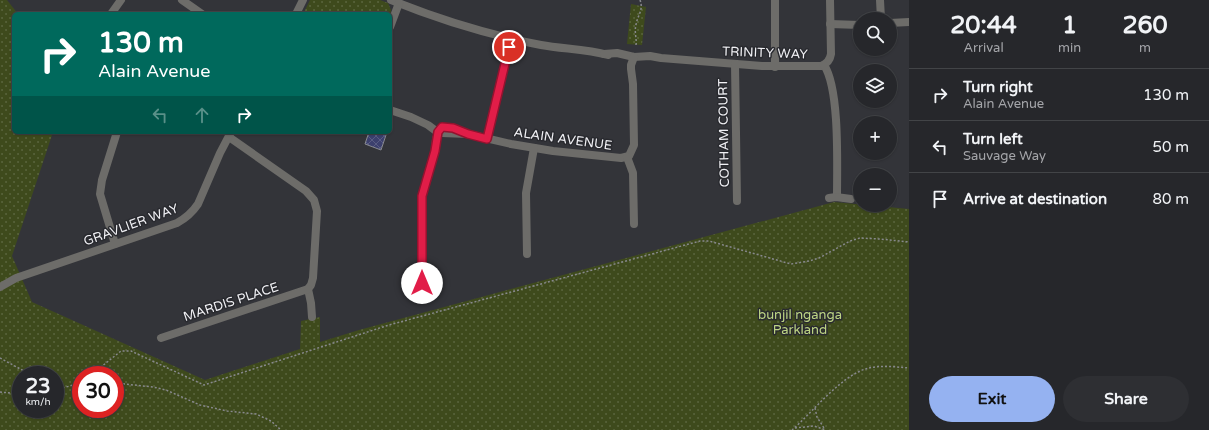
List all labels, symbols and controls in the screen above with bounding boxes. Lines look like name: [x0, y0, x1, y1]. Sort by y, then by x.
text: 20:44: [950, 11, 1017, 40]
text: 1: [1062, 11, 1077, 40]
text: 260: [1122, 11, 1168, 40]
map controls: [853, 12, 897, 212]
button: search: [853, 12, 897, 56]
text: 130 m: [98, 26, 184, 60]
icon: right: [32, 28, 84, 80]
pin: [492, 30, 526, 64]
icon: arrive: [498, 36, 520, 58]
text: Arrival: [963, 40, 1004, 56]
text: min: [1058, 40, 1081, 56]
text: m: [1139, 40, 1151, 56]
street label: TRINITY WAY: [722, 44, 808, 62]
text: Alain Avenue: [98, 60, 210, 82]
button: layers: [853, 64, 897, 108]
street label: COTHAM COURT: [715, 78, 733, 187]
text: Turn right: [963, 78, 1033, 96]
icon: right: [929, 84, 951, 106]
text: 130 m: [1143, 86, 1189, 104]
text: Alain Avenue: [963, 96, 1044, 112]
icon: left: [149, 104, 171, 126]
icon: ahead: [191, 104, 213, 126]
icon: right: [233, 104, 255, 126]
button: +: [853, 116, 897, 160]
street label: ALAIN AVENUE: [513, 124, 613, 154]
text: Turn left: [963, 130, 1023, 148]
icon: left: [929, 136, 951, 158]
text: 50 m: [1152, 138, 1189, 156]
text: Sauvage Way: [963, 148, 1046, 164]
button: −: [853, 168, 897, 212]
icon: arrive: [929, 188, 951, 210]
text: Arrive at destination: [963, 190, 1107, 208]
text: 80 m: [1152, 190, 1189, 208]
street label: GRAVLIER WAY: [81, 200, 181, 250]
position arrow: [401, 262, 443, 304]
street label: MARDIS PLACE: [181, 279, 281, 325]
park label: bunjil nganga Parkland: [758, 307, 842, 338]
speed limit sign: 30: [72, 366, 124, 418]
text: 23: [25, 375, 51, 399]
button: Exit: [929, 376, 1055, 422]
button: Share: [1063, 376, 1189, 422]
text: km/h: [25, 396, 51, 408]

